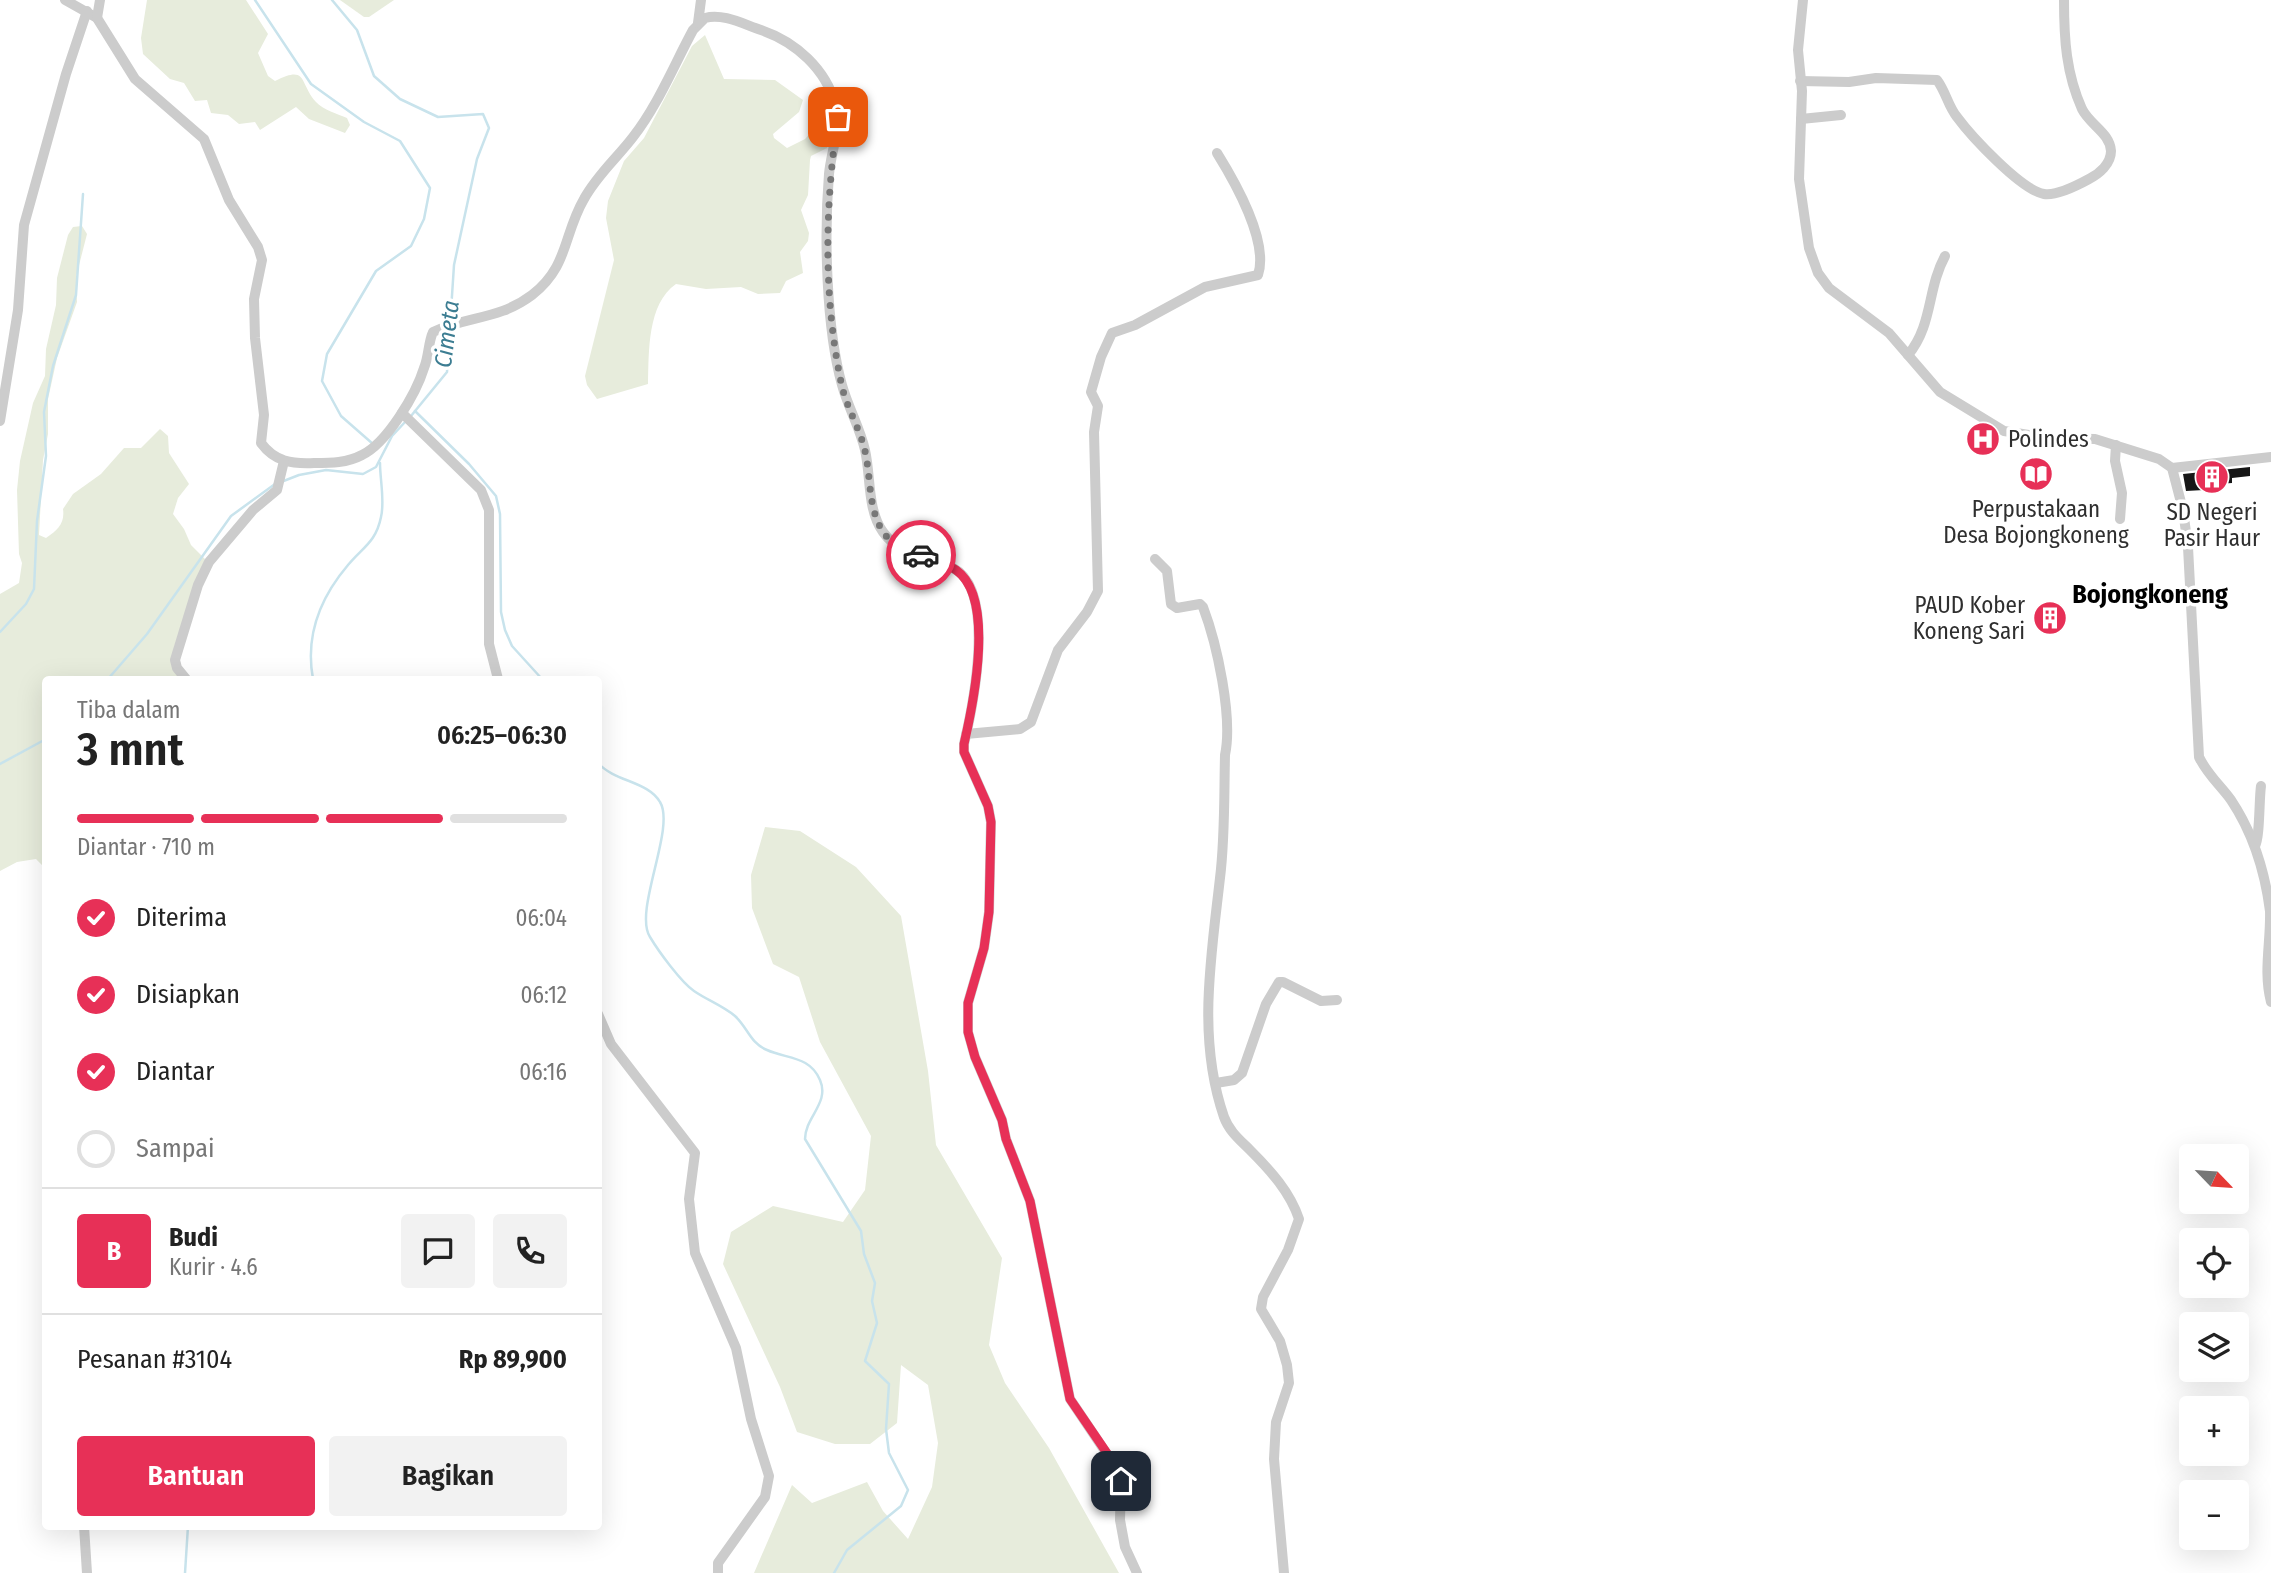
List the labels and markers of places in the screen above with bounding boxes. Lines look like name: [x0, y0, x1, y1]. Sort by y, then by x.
pin: [808, 87, 868, 147]
hospital icon: Polindes: [1964, 420, 2002, 458]
place label: Polindes: [2008, 425, 2089, 453]
library icon: Perpustakaan Desa Bojongkoneng: [2017, 455, 2055, 493]
building icon: SD Negeri Pasir Haur: [2193, 458, 2231, 496]
place label: Perpustakaan Desa Bojongkoneng: [1943, 495, 2129, 549]
place label: SD Negeri Pasir Haur: [2164, 498, 2260, 552]
place label: PAUD Kober Koneng Sari: [1913, 591, 2025, 645]
building icon: PAUD Kober Koneng Sari: [2031, 599, 2069, 637]
pin: [1091, 1451, 1151, 1511]

